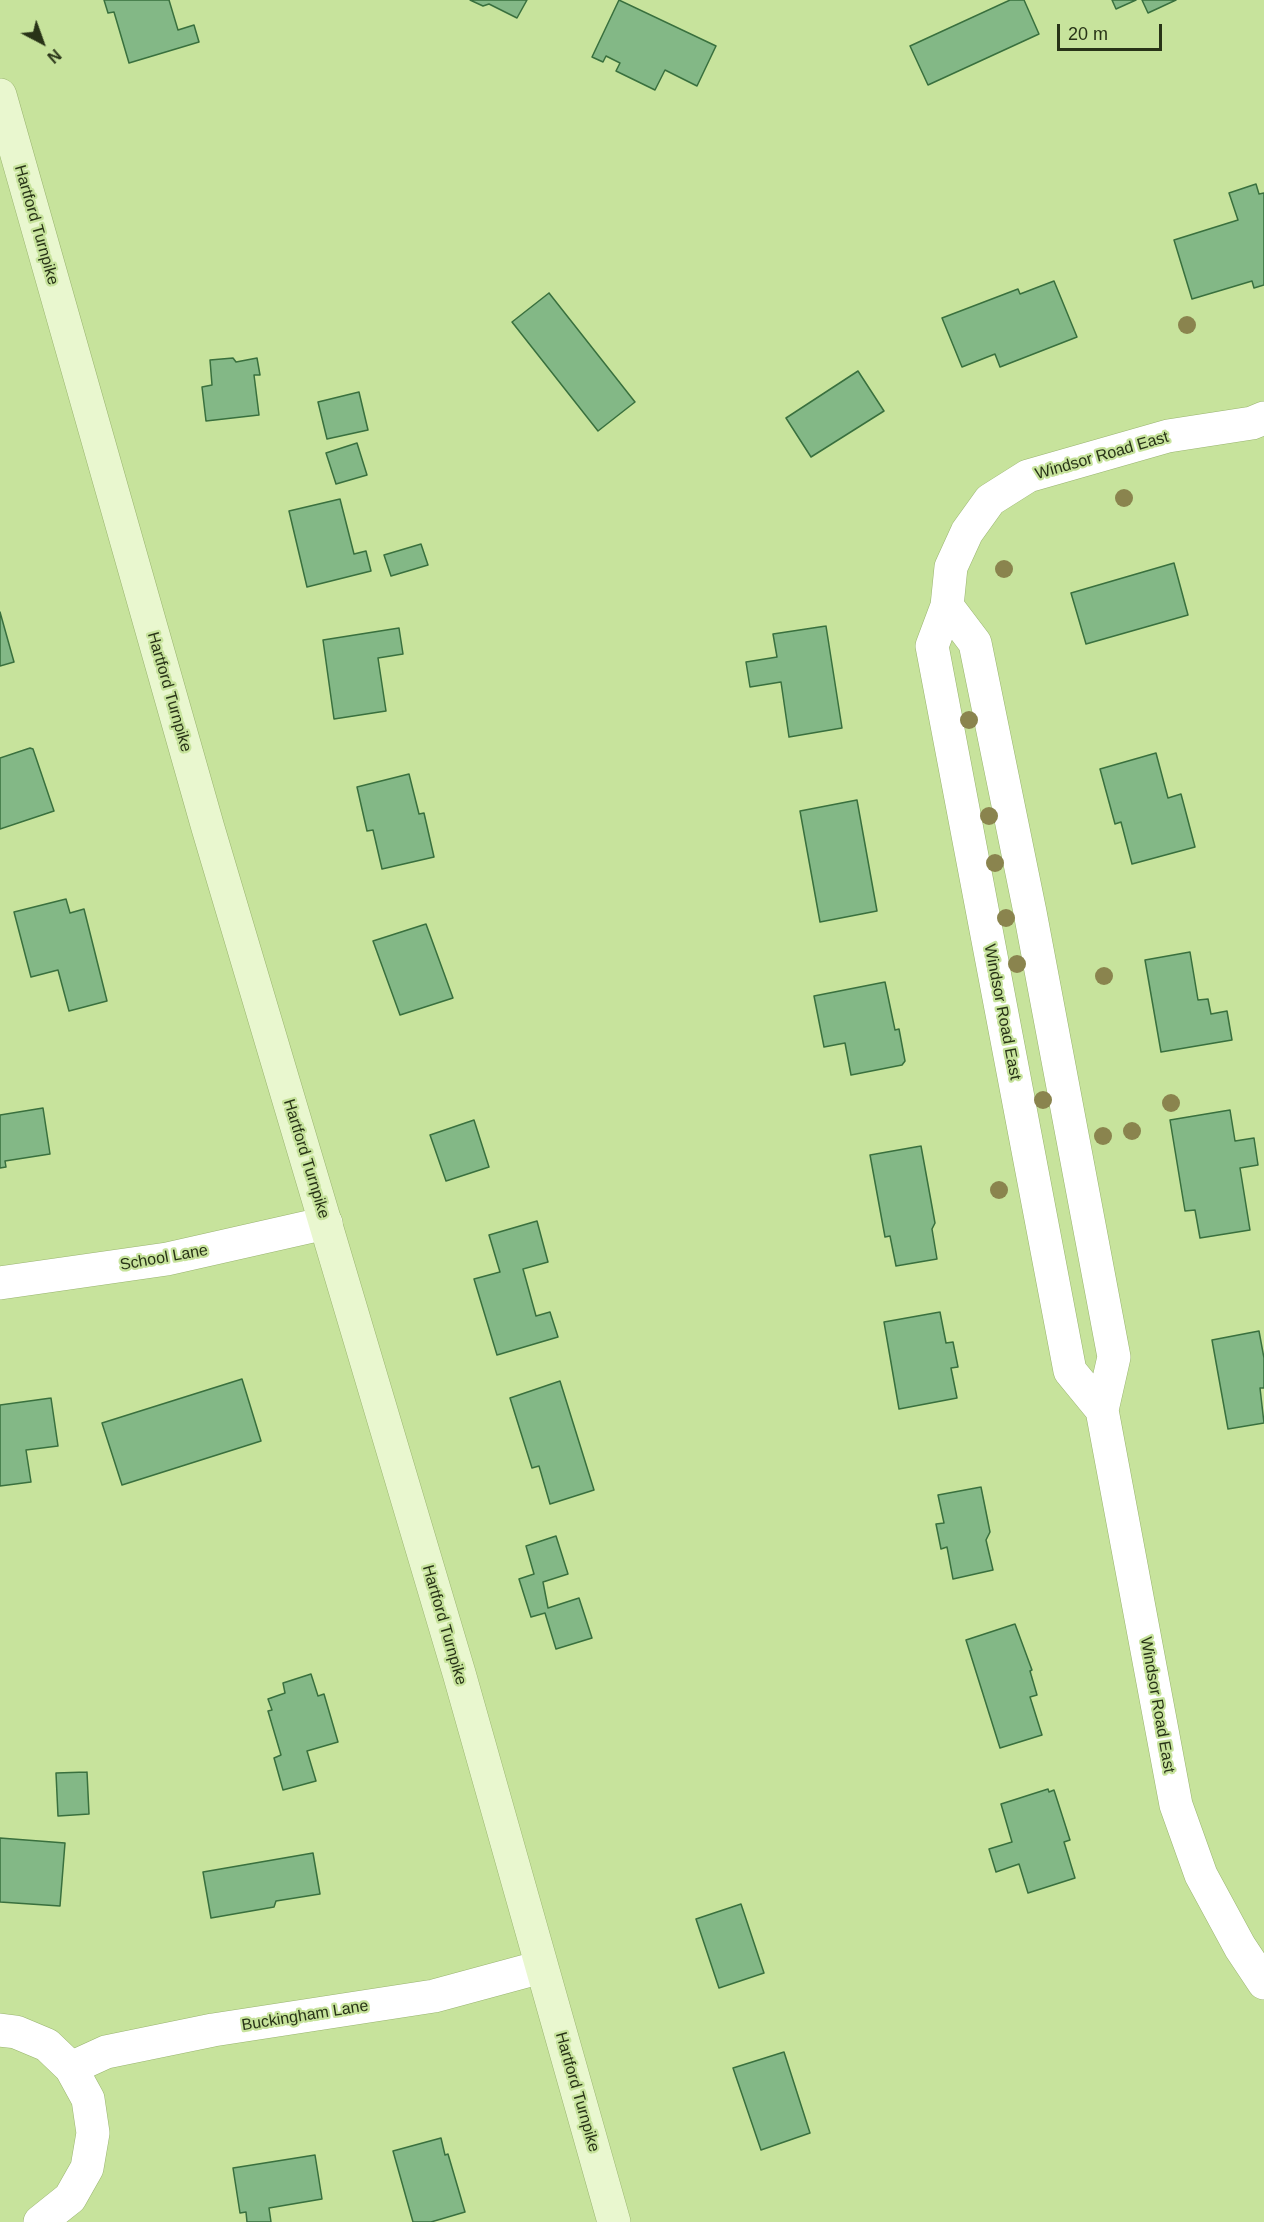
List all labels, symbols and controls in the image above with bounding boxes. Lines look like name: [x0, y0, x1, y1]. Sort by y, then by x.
north arrow: [12, 12, 72, 72]
scale bar: [1060, 12, 1165, 50]
text: 20 m: [1068, 24, 1108, 44]
text: N: [44, 46, 64, 66]
street label: Hartford Turnpike: [10, 163, 62, 287]
street label: Windsor Road East: [1033, 428, 1171, 484]
street label: Hartford Turnpike: [143, 630, 195, 754]
street label: Windsor Road East: [979, 943, 1025, 1081]
street label: Hartford Turnpike: [279, 1097, 333, 1221]
street label: School Lane: [119, 1241, 209, 1275]
street label: Hartford Turnpike: [418, 1563, 470, 1687]
street label: Windsor Road East: [1136, 1635, 1178, 1775]
street label: Buckingham Lane: [240, 1996, 370, 2036]
street label: Hartford Turnpike: [551, 2030, 603, 2154]

